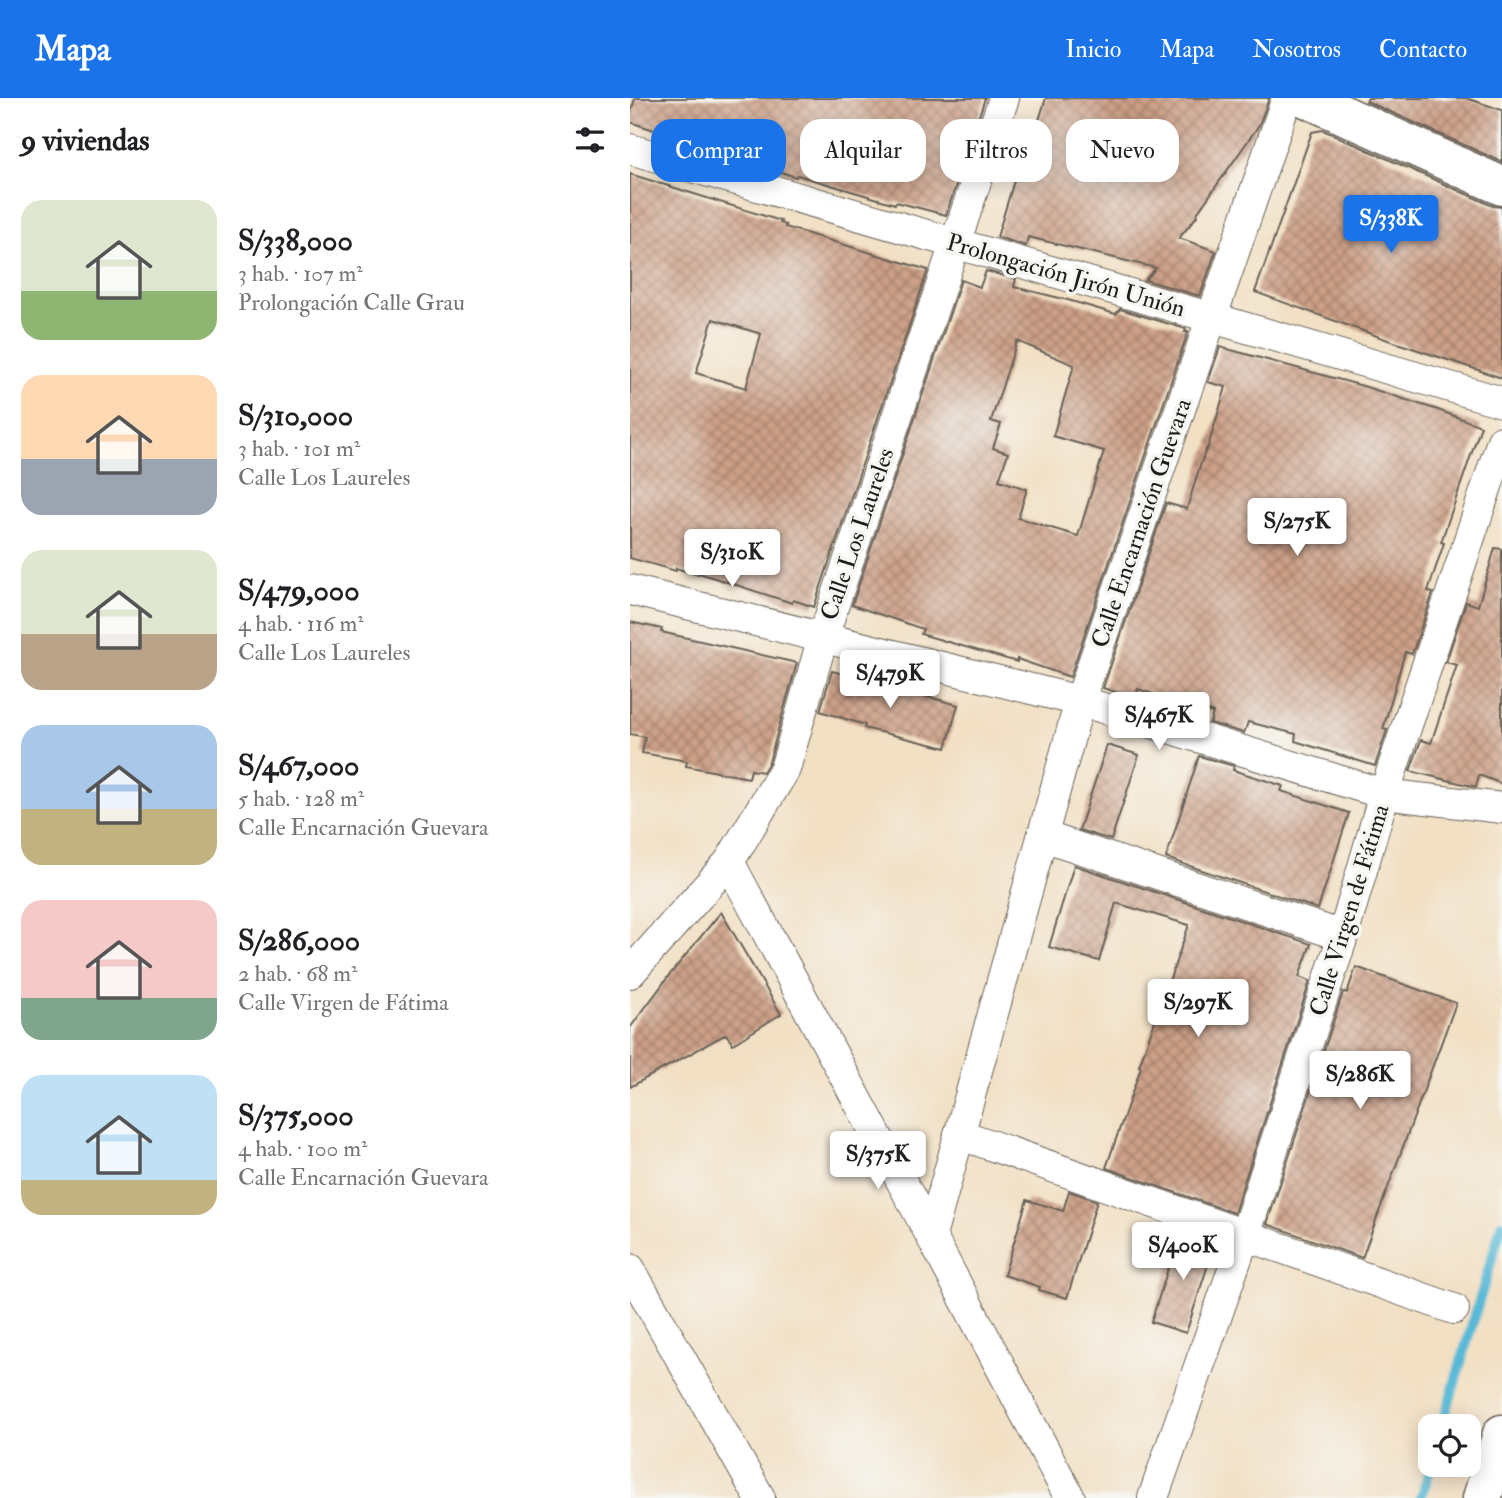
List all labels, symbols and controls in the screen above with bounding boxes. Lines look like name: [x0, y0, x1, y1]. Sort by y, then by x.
text: Mapa: [35, 29, 111, 70]
text: Inicio: [1066, 34, 1121, 65]
text: Mapa: [1159, 34, 1214, 65]
text: Nosotros: [1252, 34, 1341, 65]
text: Contacto: [1379, 34, 1467, 65]
chip: Comprar: [651, 119, 786, 182]
chip: Alquilar: [800, 119, 926, 182]
chip: Filtros: [940, 119, 1052, 182]
chip: Nuevo: [1066, 119, 1179, 182]
icon: filters: [571, 121, 609, 159]
text: 9 viviendas: [21, 122, 150, 159]
pin: S/338K: [1334, 195, 1448, 255]
text: S/338K: [1359, 203, 1423, 232]
text: S/338,000: [238, 222, 353, 259]
street label: Prolongación Jirón Unión: [943, 227, 1189, 324]
icon: home: [77, 228, 161, 312]
text: 3 hab. · 107 m²: [238, 259, 363, 288]
text: Prolongación Calle Grau: [238, 288, 465, 317]
street label: Calle Encarnación Guevara: [1084, 393, 1199, 652]
text: S/310,000: [238, 397, 353, 434]
icon: home: [77, 403, 161, 487]
text: 3 hab. · 101 m²: [238, 434, 360, 463]
street label: Calle Los Laureles: [814, 444, 901, 624]
text: Calle Los Laureles: [238, 463, 410, 492]
pin: S/275K: [1240, 498, 1354, 558]
text: S/275K: [1263, 506, 1331, 535]
pin: S/310K: [675, 530, 789, 589]
text: S/310K: [700, 537, 764, 566]
text: S/479,000: [238, 572, 360, 609]
icon: home: [77, 578, 161, 662]
text: 4 hab. · 116 m²: [238, 609, 364, 638]
text: Calle Los Laureles: [238, 638, 410, 667]
pin: S/479K: [833, 650, 947, 710]
text: S/479K: [856, 658, 924, 687]
pin: S/467K: [1102, 692, 1216, 752]
text: S/467K: [1125, 700, 1193, 729]
text: S/467,000: [238, 747, 359, 784]
icon: home: [77, 753, 161, 837]
text: 5 hab. · 128 m²: [238, 784, 364, 813]
street label: Calle Virgen de Fátima: [1303, 799, 1397, 1020]
text: Calle Encarnación Guevara: [238, 813, 489, 842]
text: S/286,000: [238, 922, 360, 959]
icon: home: [77, 928, 161, 1012]
text: 2 hab. · 68 m²: [238, 959, 358, 988]
pin: S/297K: [1141, 979, 1255, 1039]
text: S/297K: [1164, 987, 1232, 1016]
text: Calle Virgen de Fátima: [238, 988, 449, 1017]
pin: S/286K: [1303, 1052, 1417, 1111]
text: S/286K: [1326, 1059, 1394, 1088]
text: S/375,000: [238, 1097, 354, 1134]
icon: home: [77, 1103, 161, 1187]
pin: S/375K: [821, 1132, 935, 1191]
text: 4 hab. · 100 m²: [238, 1134, 368, 1163]
text: S/375K: [846, 1139, 910, 1168]
text: Calle Encarnación Guevara: [238, 1163, 489, 1192]
pin: S/400K: [1126, 1222, 1240, 1282]
text: S/400K: [1148, 1230, 1218, 1259]
map controls: [1418, 1414, 1481, 1477]
button: locate: [1418, 1414, 1481, 1477]

